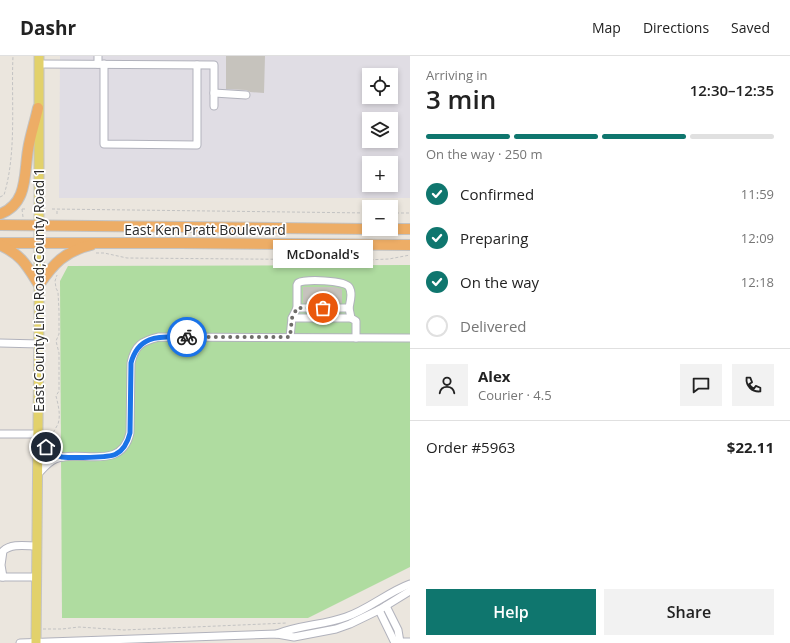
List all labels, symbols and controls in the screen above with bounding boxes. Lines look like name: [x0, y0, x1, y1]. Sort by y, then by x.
text: Dashr: [20, 15, 76, 41]
text: Map: [592, 18, 621, 37]
text: Directions: [643, 18, 709, 37]
text: Saved: [731, 18, 770, 37]
text: Arriving in: [426, 66, 488, 84]
map controls: [362, 68, 398, 236]
button: locate: [362, 68, 398, 104]
text: 12:30–12:35: [690, 80, 774, 100]
text: 3 min: [426, 81, 496, 117]
button: layers: [362, 112, 398, 148]
text: On the way · 250 m: [426, 145, 542, 163]
button: +: [362, 156, 398, 192]
street label: East County Line Road;County Road 1: [29, 168, 48, 412]
icon: check: [426, 183, 448, 205]
text: Confirmed: [460, 184, 534, 204]
text: 11:59: [741, 185, 774, 203]
button: −: [362, 200, 398, 236]
street label: East Ken Pratt Boulevard: [124, 220, 286, 239]
icon: check: [426, 227, 448, 249]
text: Preparing: [460, 228, 528, 248]
text: 12:09: [741, 229, 774, 247]
callout: McDonald's: [273, 240, 373, 268]
text: McDonald's: [287, 245, 359, 263]
icon: check: [426, 271, 448, 293]
text: On the way: [460, 272, 539, 292]
text: 12:18: [741, 273, 774, 291]
pin: [306, 291, 340, 325]
icon: bag: [312, 297, 334, 319]
text: Delivered: [460, 316, 527, 336]
courier: [167, 317, 207, 357]
icon: bike: [176, 326, 198, 348]
button: person: [426, 364, 468, 406]
button: chat: [680, 364, 722, 406]
button: phone: [732, 364, 774, 406]
text: Alex: [478, 366, 510, 386]
text: Courier · 4.5: [478, 386, 552, 404]
pin: [29, 430, 63, 464]
icon: home: [35, 436, 57, 458]
text: Order #5963: [426, 437, 515, 457]
text: $22.11: [727, 437, 774, 457]
button: Help: [426, 589, 596, 635]
button: Share: [604, 589, 774, 635]

